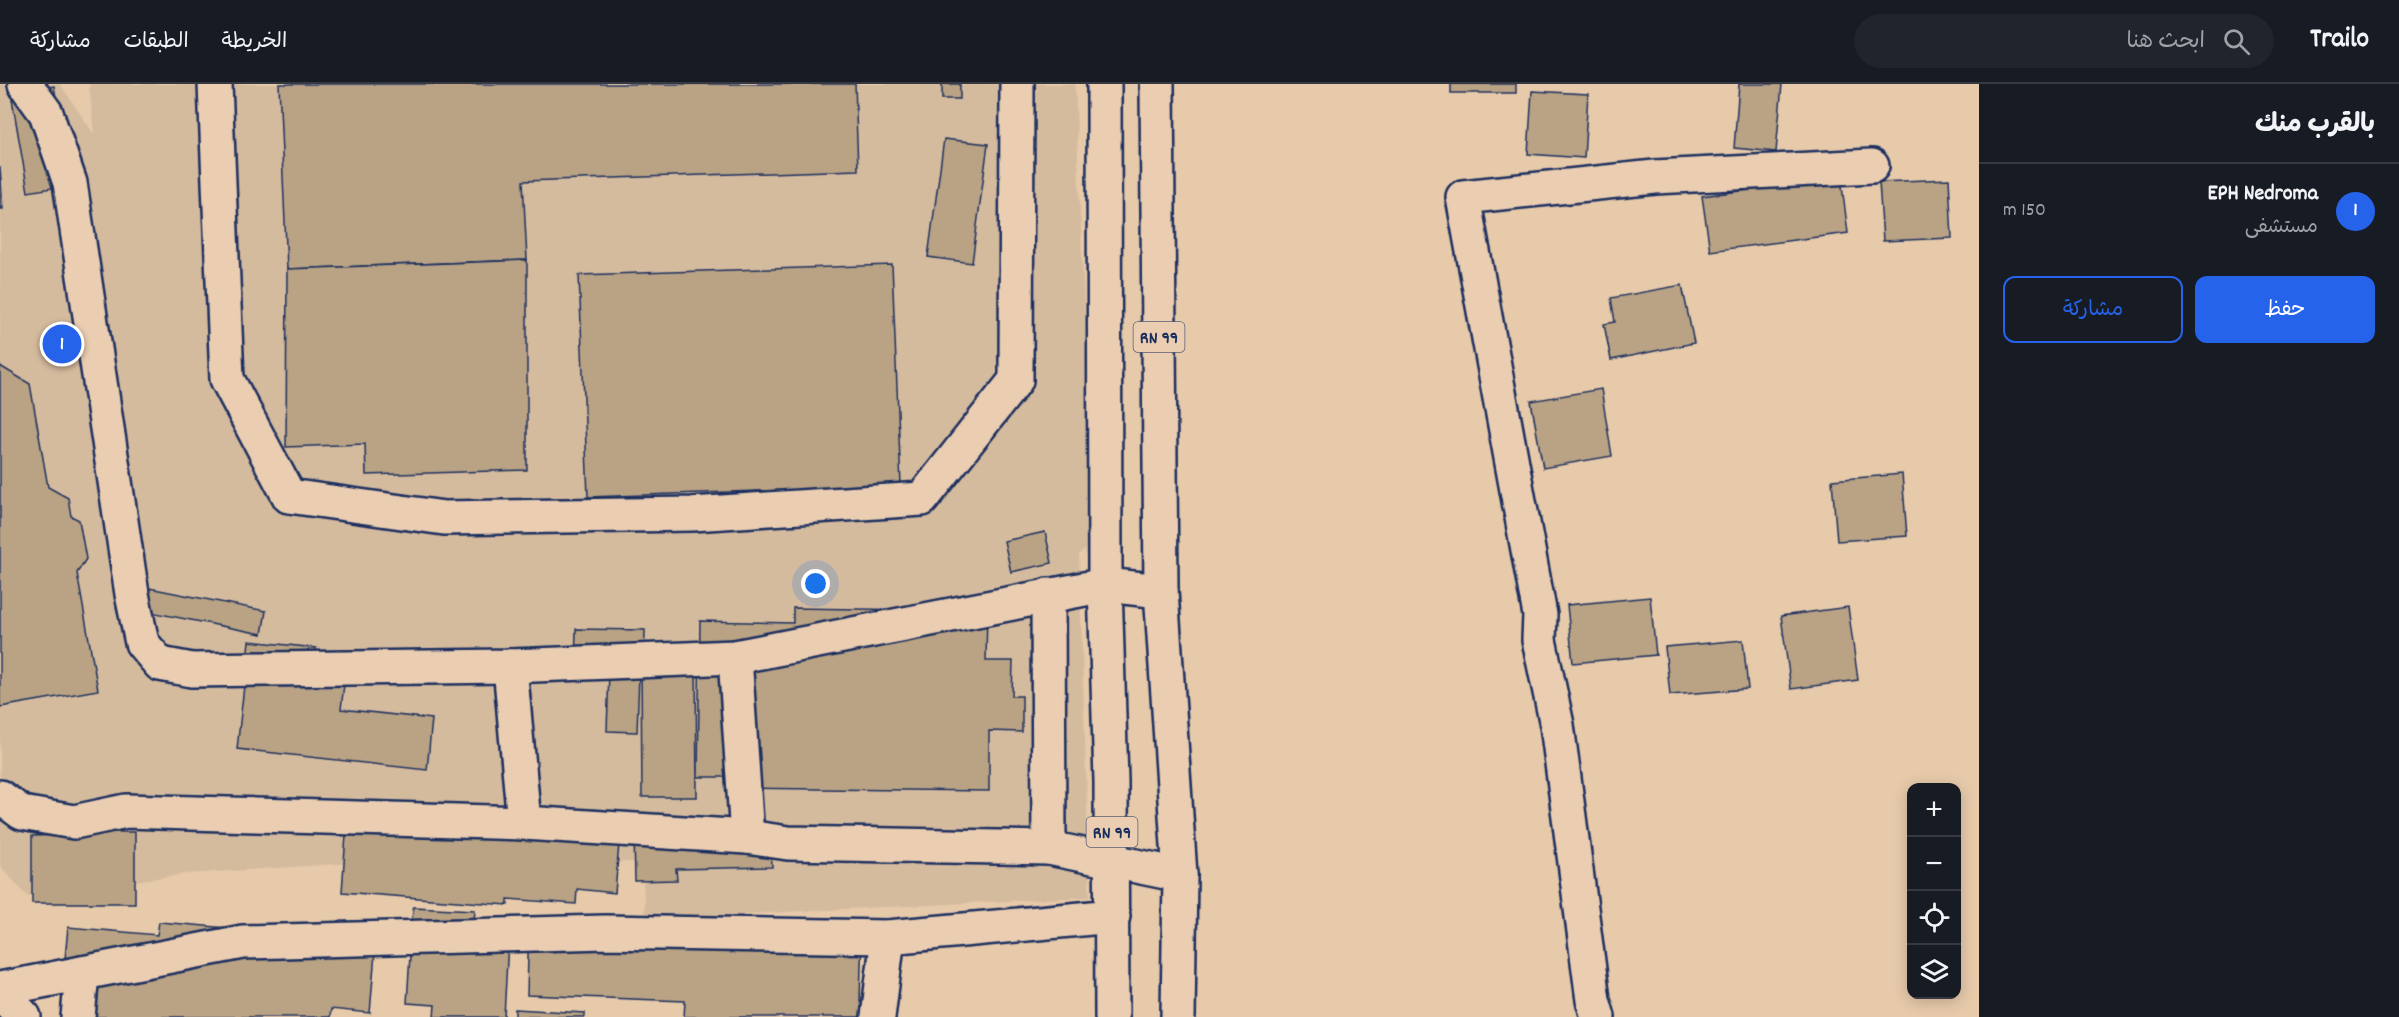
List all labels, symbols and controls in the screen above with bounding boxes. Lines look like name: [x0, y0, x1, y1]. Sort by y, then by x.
search box: [1854, 14, 2274, 68]
text: Trailo: [2310, 21, 2369, 61]
icon: search: [2220, 25, 2253, 58]
text: ابحث هنا: [2126, 27, 2205, 58]
text: مشاركة: [30, 28, 91, 58]
text: الطبقات: [124, 28, 189, 58]
text: الخريطة: [222, 28, 287, 58]
text: بالقرب منك: [2255, 107, 2375, 144]
text: EPH Nedroma: [2207, 179, 2318, 210]
text: 150 m: [2003, 197, 2046, 225]
text: 1: [2353, 197, 2358, 225]
text: مستشفى: [2245, 214, 2318, 242]
button: مشاركة: [2003, 276, 2183, 343]
button: حفظ: [2195, 276, 2375, 343]
pin: 1: [42, 322, 82, 366]
road number: RN 99: [1134, 322, 1184, 352]
your location: [801, 569, 830, 598]
map controls: [1907, 783, 1961, 999]
button: +: [1907, 783, 1961, 837]
road number: RN 99: [1086, 817, 1138, 847]
button: −: [1907, 837, 1961, 891]
button: locate: [1907, 891, 1961, 945]
button: layers: [1907, 945, 1961, 999]

